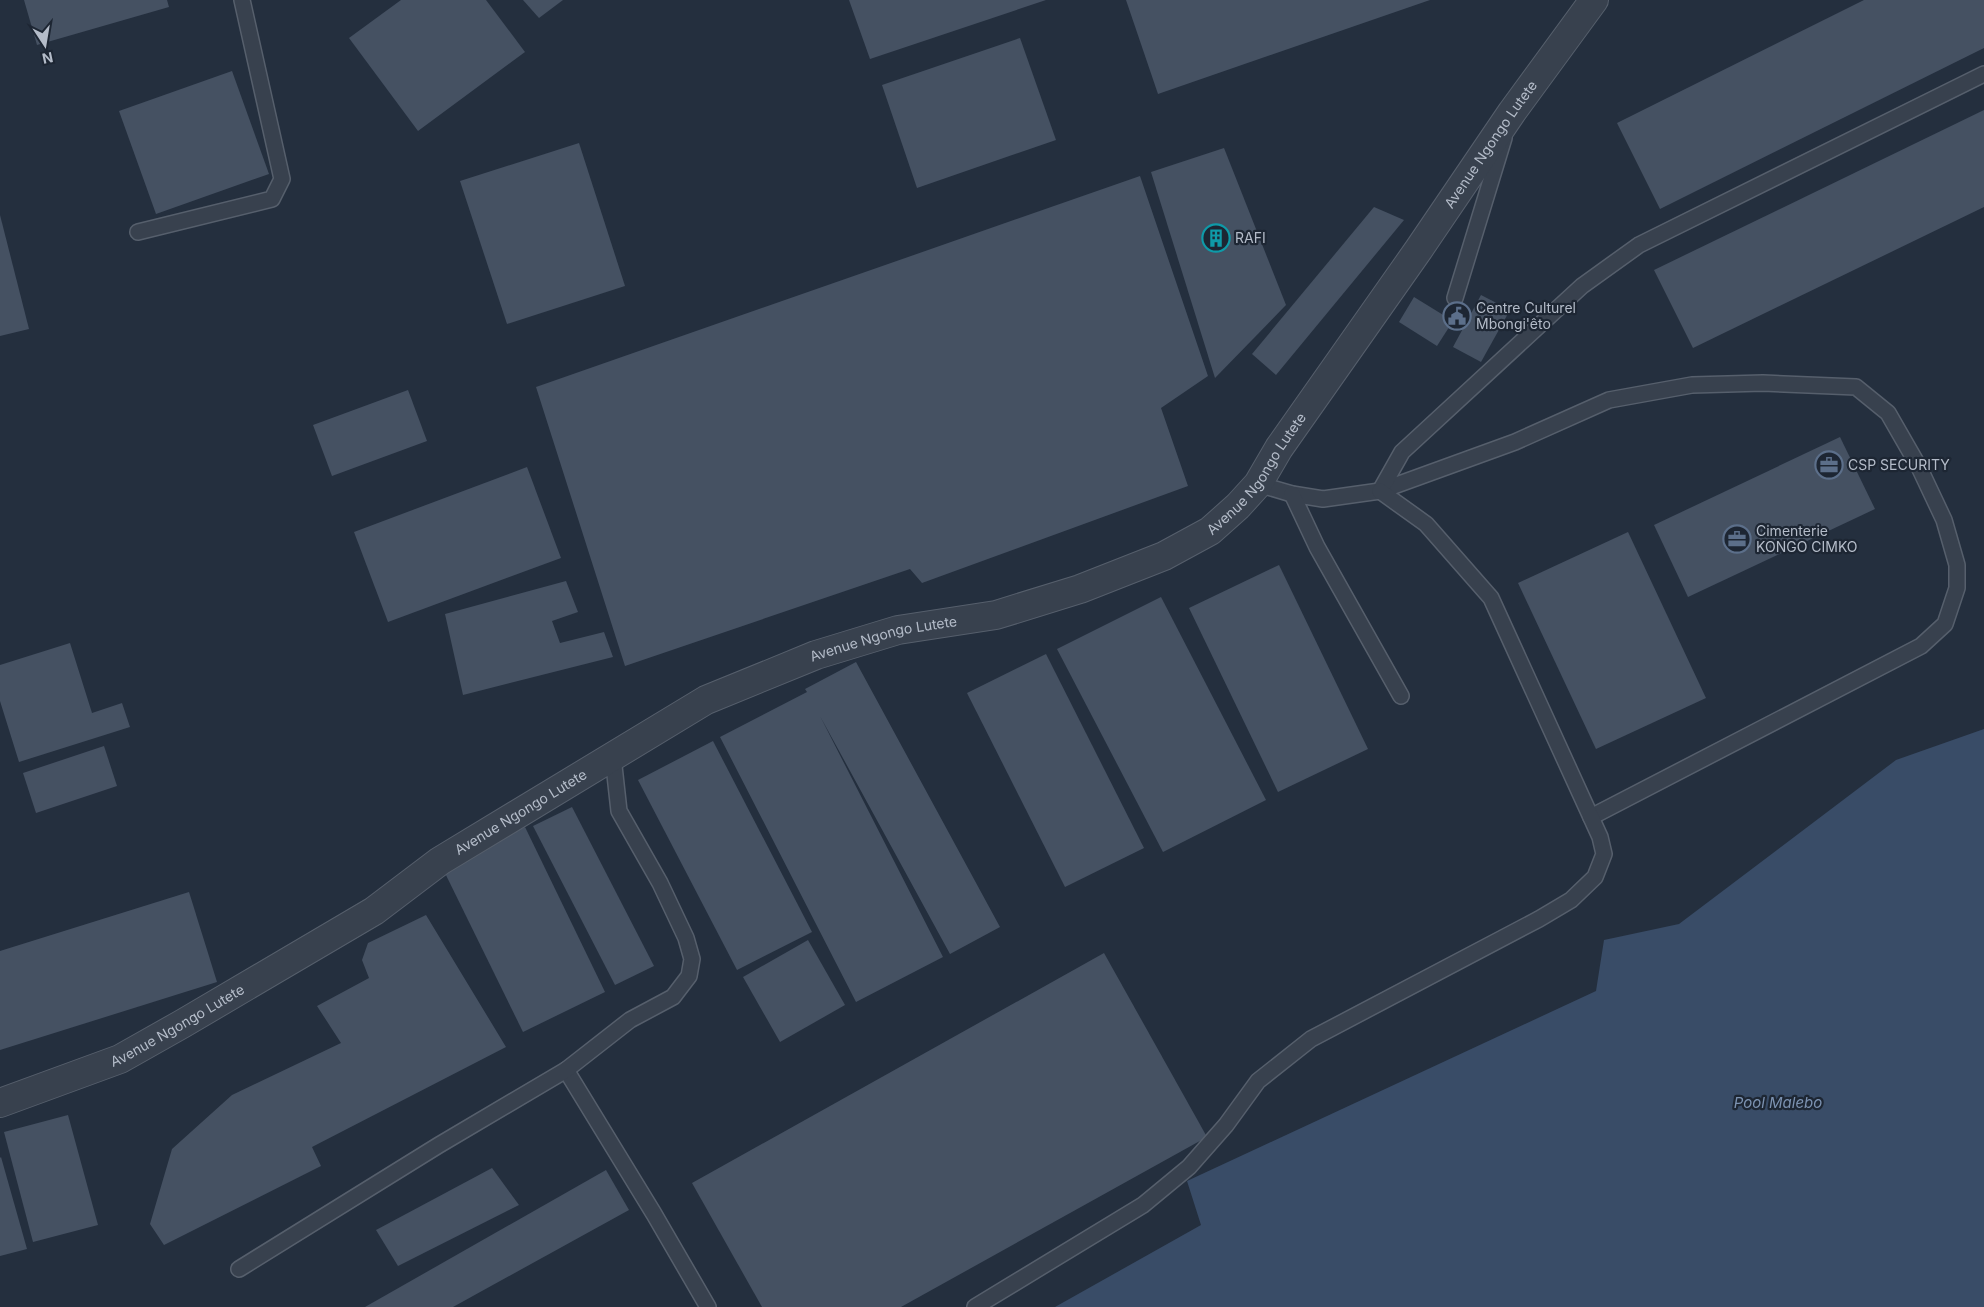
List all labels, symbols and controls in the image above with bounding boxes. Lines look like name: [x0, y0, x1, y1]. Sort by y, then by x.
north arrow: [20, 20, 70, 70]
text: N: [41, 49, 55, 68]
street label: Avenue Ngongo Lutete: [1440, 77, 1540, 211]
building icon: RAFI: [1201, 223, 1231, 253]
place label: RAFI: [1235, 229, 1266, 246]
place label: Centre Culturel Mbongi'êto: [1476, 299, 1576, 332]
public building icon: Centre Culturel Mbongi'êto: [1442, 301, 1472, 331]
street label: Avenue Ngongo Lutete: [1203, 409, 1309, 538]
office icon: CSP SECURITY: [1814, 450, 1844, 480]
place label: CSP SECURITY: [1848, 456, 1950, 473]
place label: Cimenterie KONGO CIMKO: [1756, 522, 1858, 555]
office icon: Cimenterie KONGO CIMKO: [1722, 524, 1752, 554]
street label: Avenue Ngongo Lutete: [807, 612, 958, 665]
street label: Avenue Ngongo Lutete: [451, 765, 590, 858]
street label: Avenue Ngongo Lutete: [108, 980, 247, 1070]
water label: Pool Malebo: [1734, 1093, 1822, 1112]

